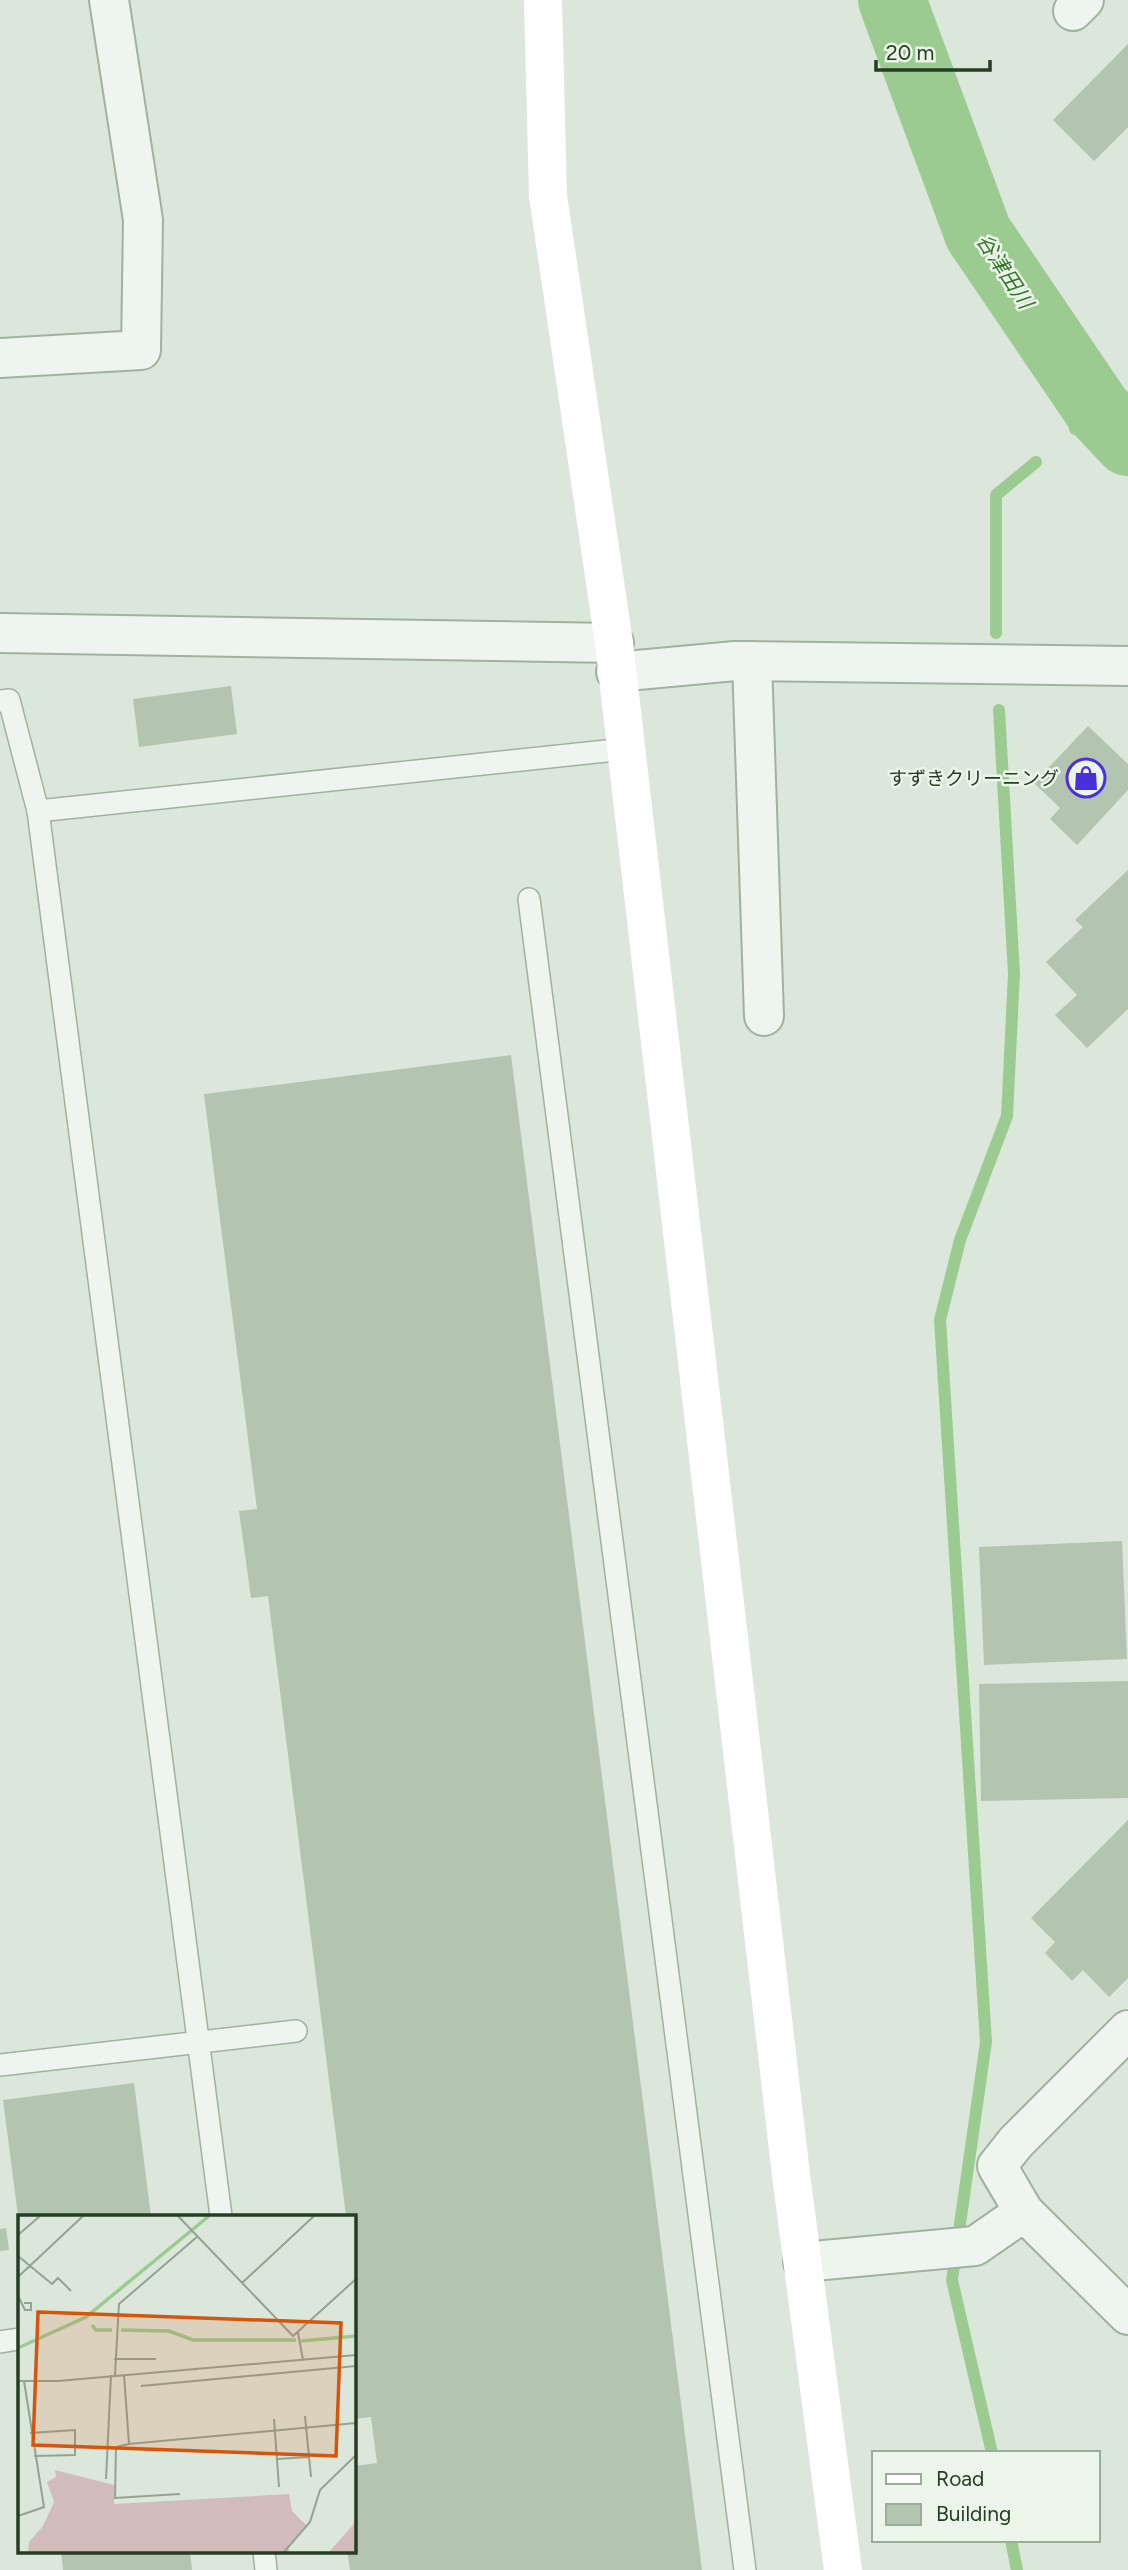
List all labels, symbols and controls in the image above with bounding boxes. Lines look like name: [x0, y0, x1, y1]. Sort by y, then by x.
scale bar: [876, 28, 990, 72]
text: 20 m: [886, 40, 934, 65]
water label: 谷津田川: [972, 229, 1039, 315]
shop icon: すずきクリーニング: [1065, 757, 1107, 799]
place label: すずきクリーニング: [888, 767, 1059, 790]
inset map: [18, 2215, 355, 2552]
legend: [872, 2451, 1100, 2542]
text: Road: [936, 2466, 984, 2491]
text: Building: [936, 2501, 1011, 2526]

